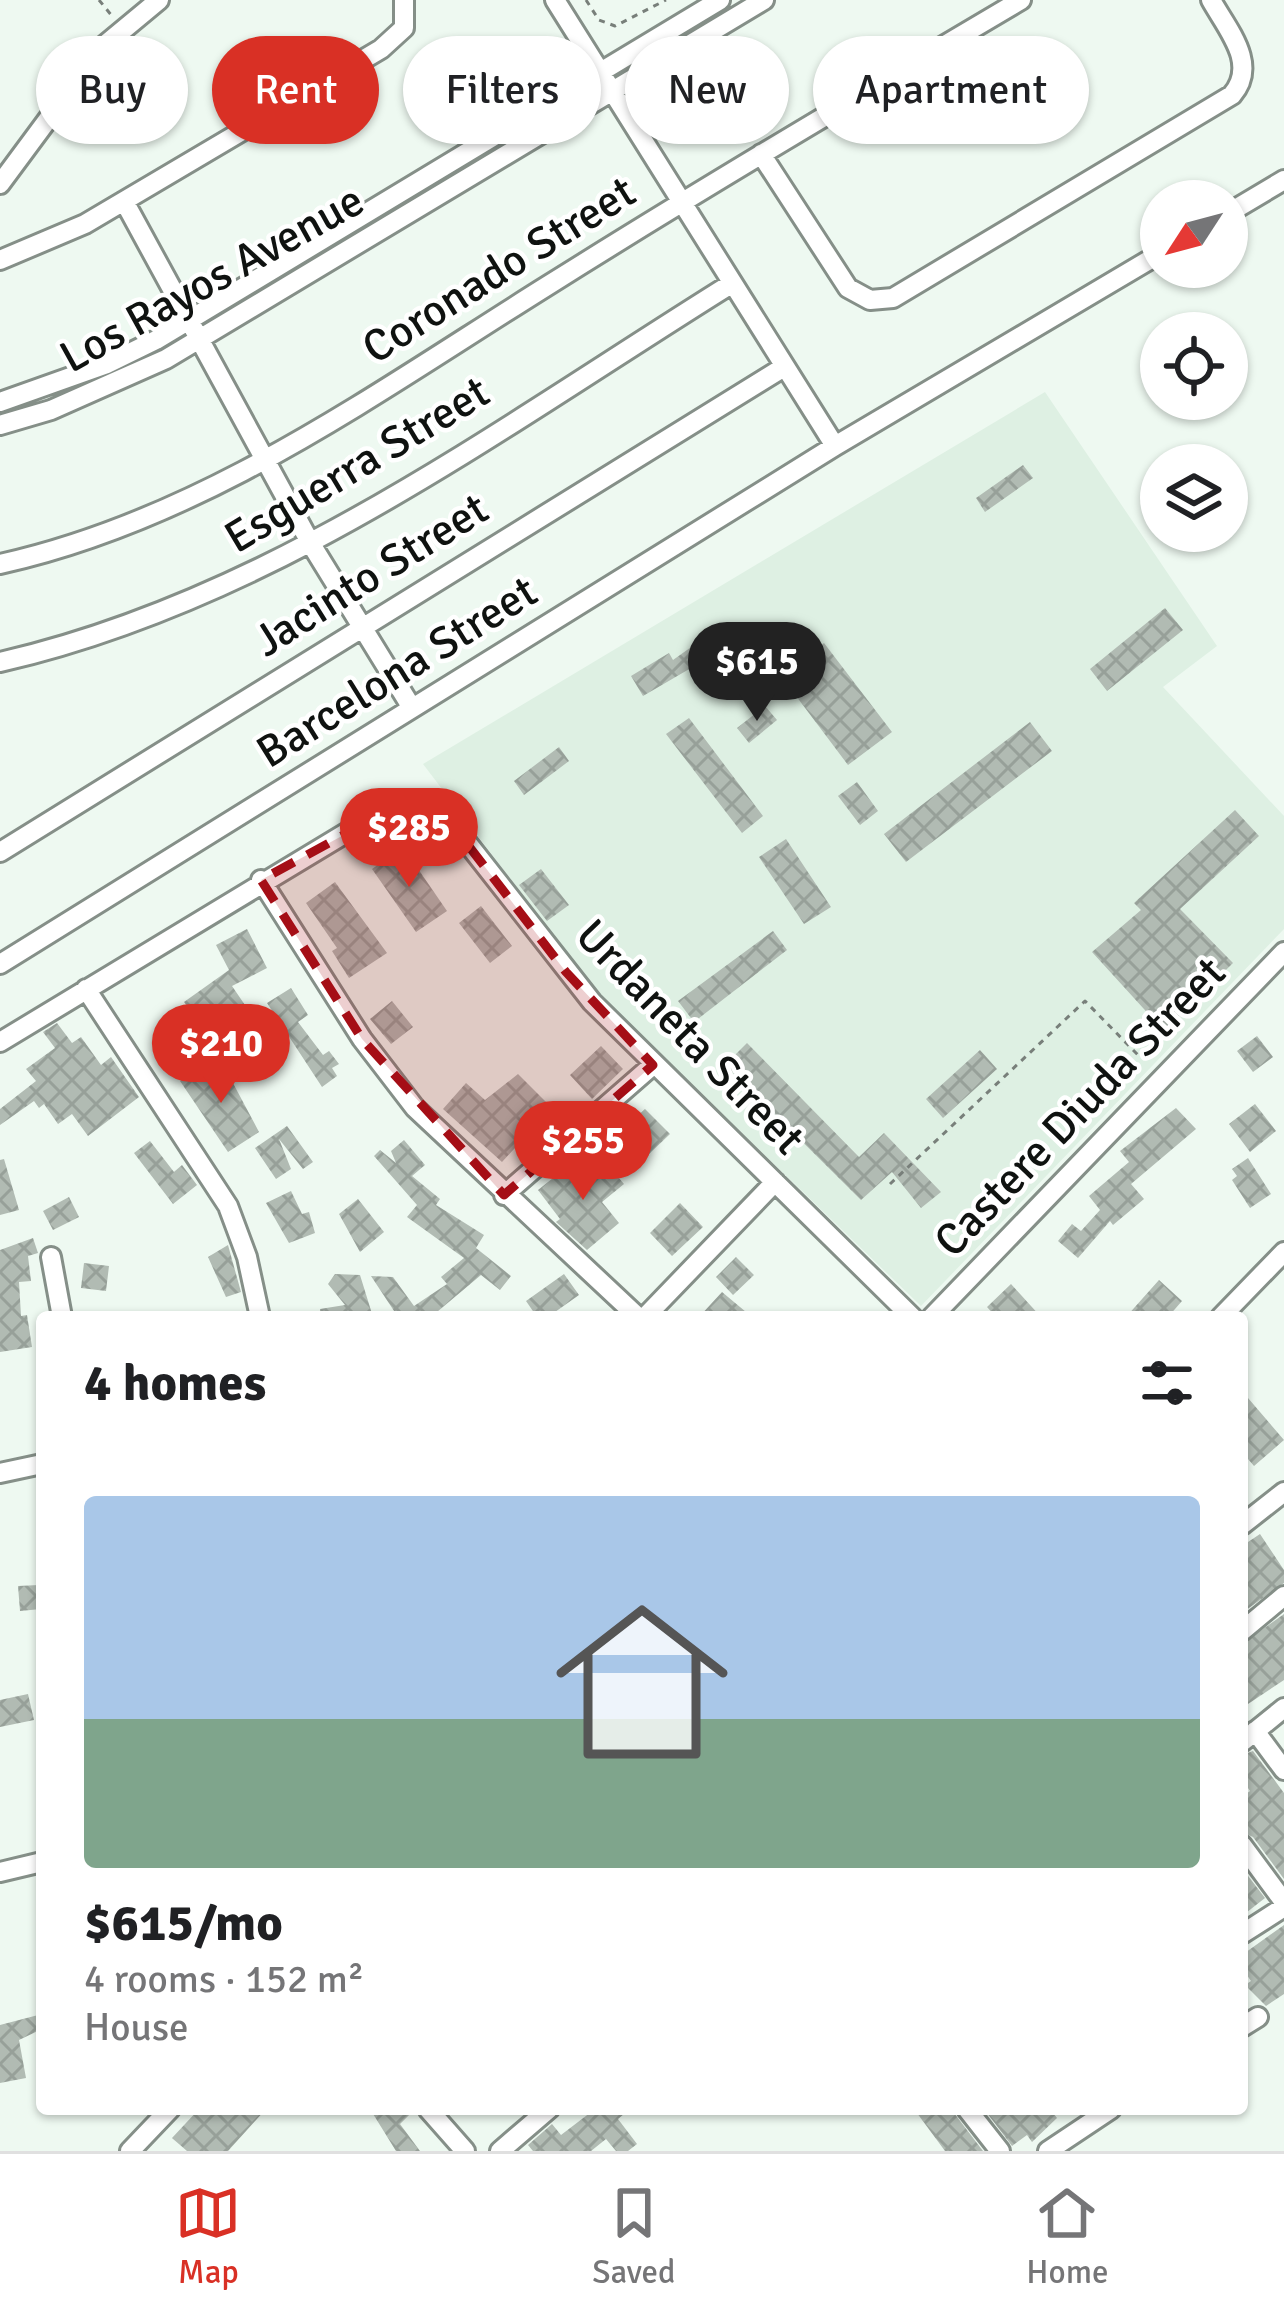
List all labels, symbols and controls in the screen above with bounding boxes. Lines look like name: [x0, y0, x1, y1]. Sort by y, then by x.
chip: Buy: [36, 36, 188, 144]
chip: Rent: [212, 36, 379, 144]
chip: Filters: [403, 36, 601, 144]
chip: New: [625, 36, 789, 144]
chip: Apartment: [813, 36, 1089, 144]
street label: Coronado Street: [353, 164, 645, 376]
street label: Los Rayos Avenue: [51, 173, 373, 385]
north arrow: [1140, 180, 1248, 288]
map controls: [1140, 180, 1248, 552]
button: locate: [1140, 312, 1248, 420]
street label: Esguerra Street: [215, 365, 499, 565]
button: layers: [1140, 444, 1248, 552]
street label: Jacinto Street: [244, 481, 498, 669]
street label: Barcelona Street: [247, 564, 547, 780]
pin: $615: [686, 622, 828, 724]
text: $615: [715, 637, 799, 685]
pin: $285: [338, 788, 480, 890]
text: $285: [367, 803, 451, 851]
street label: Urdaneta Street: [564, 908, 816, 1166]
street label: Castere Diuda Street: [923, 946, 1237, 1268]
pin: $210: [150, 1004, 292, 1106]
text: $210: [179, 1019, 263, 1067]
pin: $255: [512, 1101, 654, 1203]
text: $255: [541, 1116, 625, 1164]
icon: filters: [1134, 1350, 1200, 1416]
text: 4 homes: [84, 1352, 266, 1415]
icon: home: [534, 1574, 750, 1790]
text: $615/mo: [84, 1892, 283, 1955]
text: 4 rooms · 152 m²: [84, 1955, 364, 2003]
text: House: [84, 2003, 189, 2051]
tab: Map: [175, 2180, 241, 2293]
tab: Saved: [592, 2180, 675, 2293]
tab: Home: [1026, 2180, 1109, 2293]

